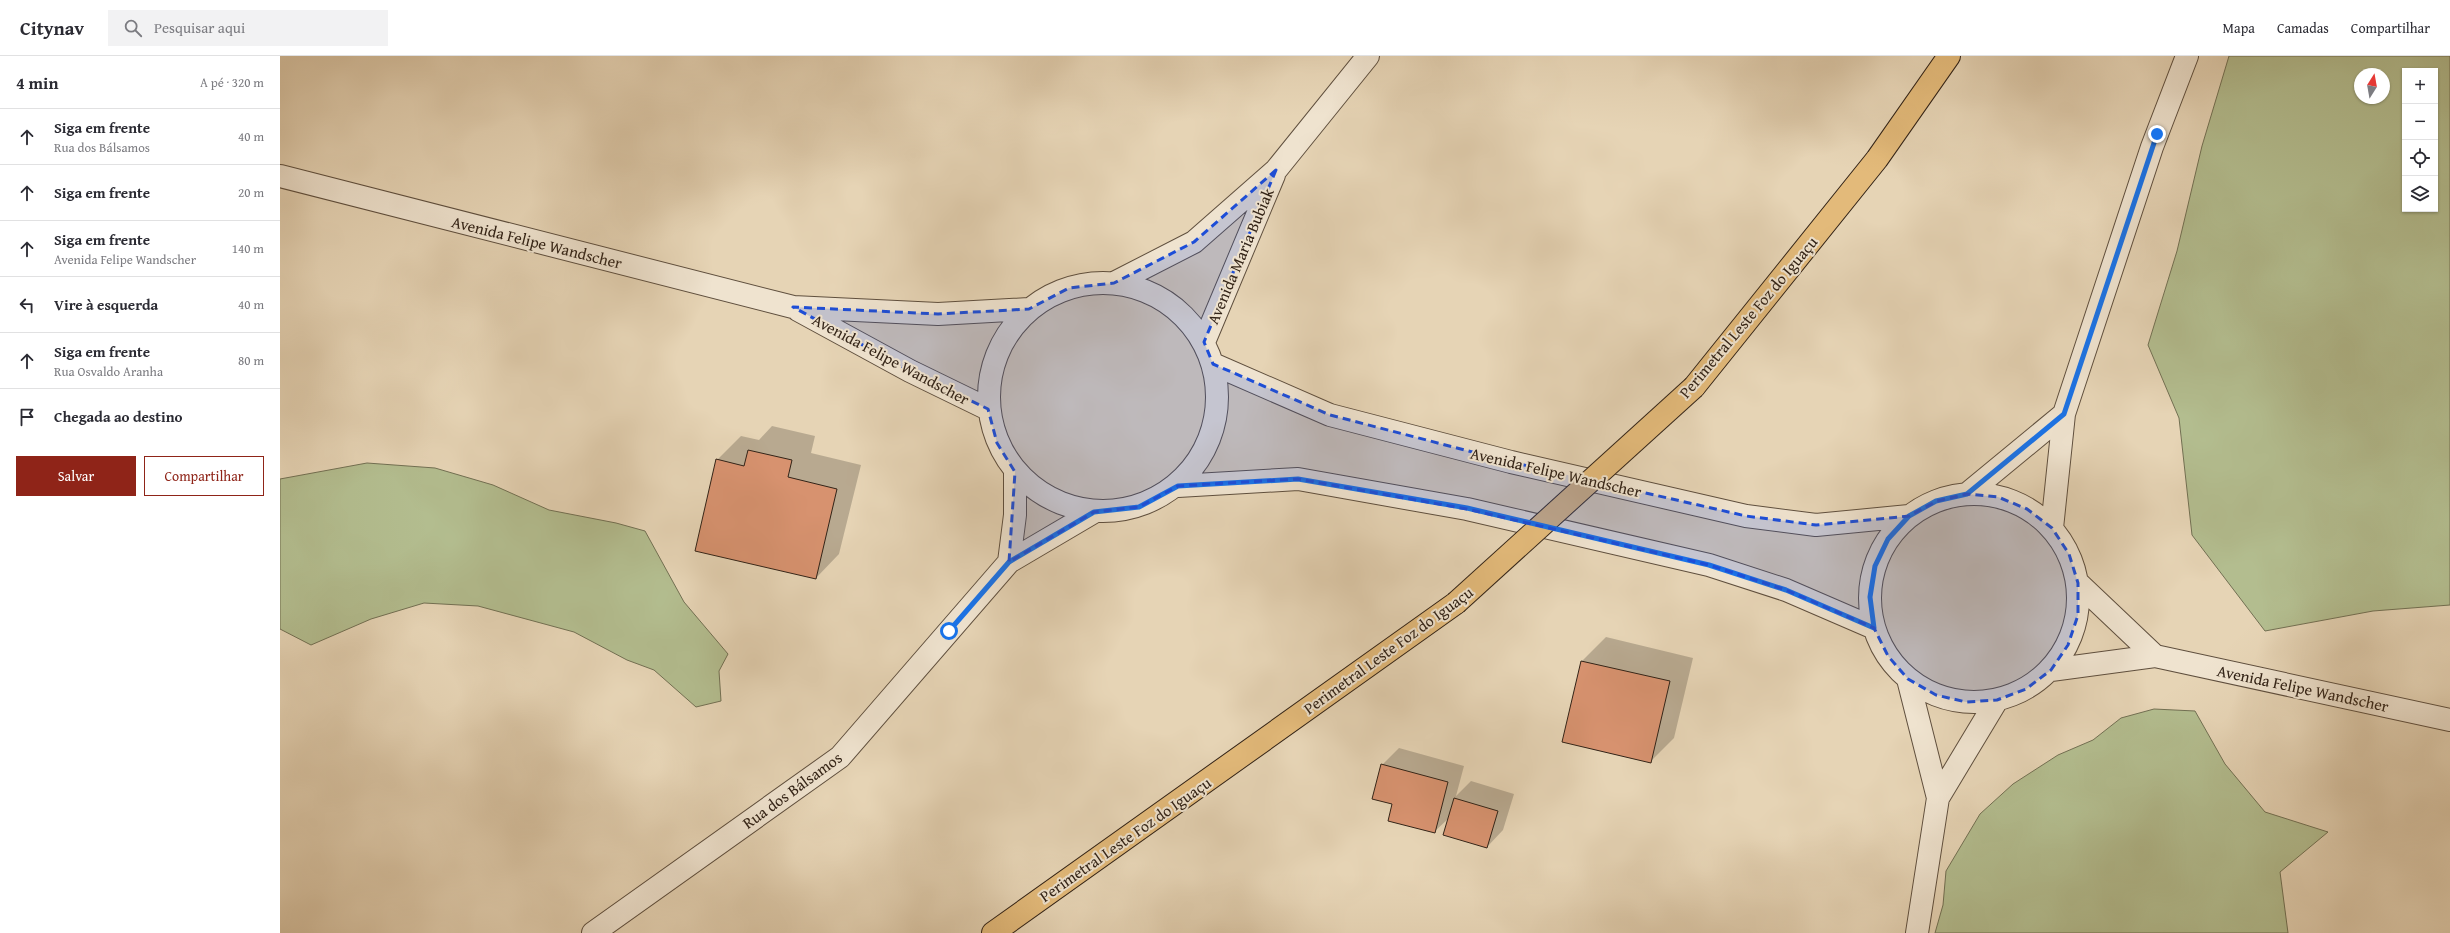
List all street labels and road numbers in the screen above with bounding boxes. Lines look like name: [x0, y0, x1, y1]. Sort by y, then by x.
street label: Avenida Maria Bubiak: [1200, 183, 1280, 328]
street label: Avenida Felipe Wandscher: [449, 209, 625, 275]
street label: Perimetral Leste Foz do Iguaçu: [1673, 231, 1823, 403]
street label: Avenida Felipe Wandscher: [808, 307, 974, 411]
street label: Avenida Felipe Wandscher: [1468, 441, 1644, 503]
street label: Perimetral Leste Foz do Iguaçu: [1298, 580, 1478, 720]
street label: Avenida Felipe Wandscher: [2215, 658, 2391, 718]
street label: Rua dos Bálsamos: [737, 746, 847, 834]
street label: Perimetral Leste Foz do Iguaçu: [1034, 770, 1216, 908]

